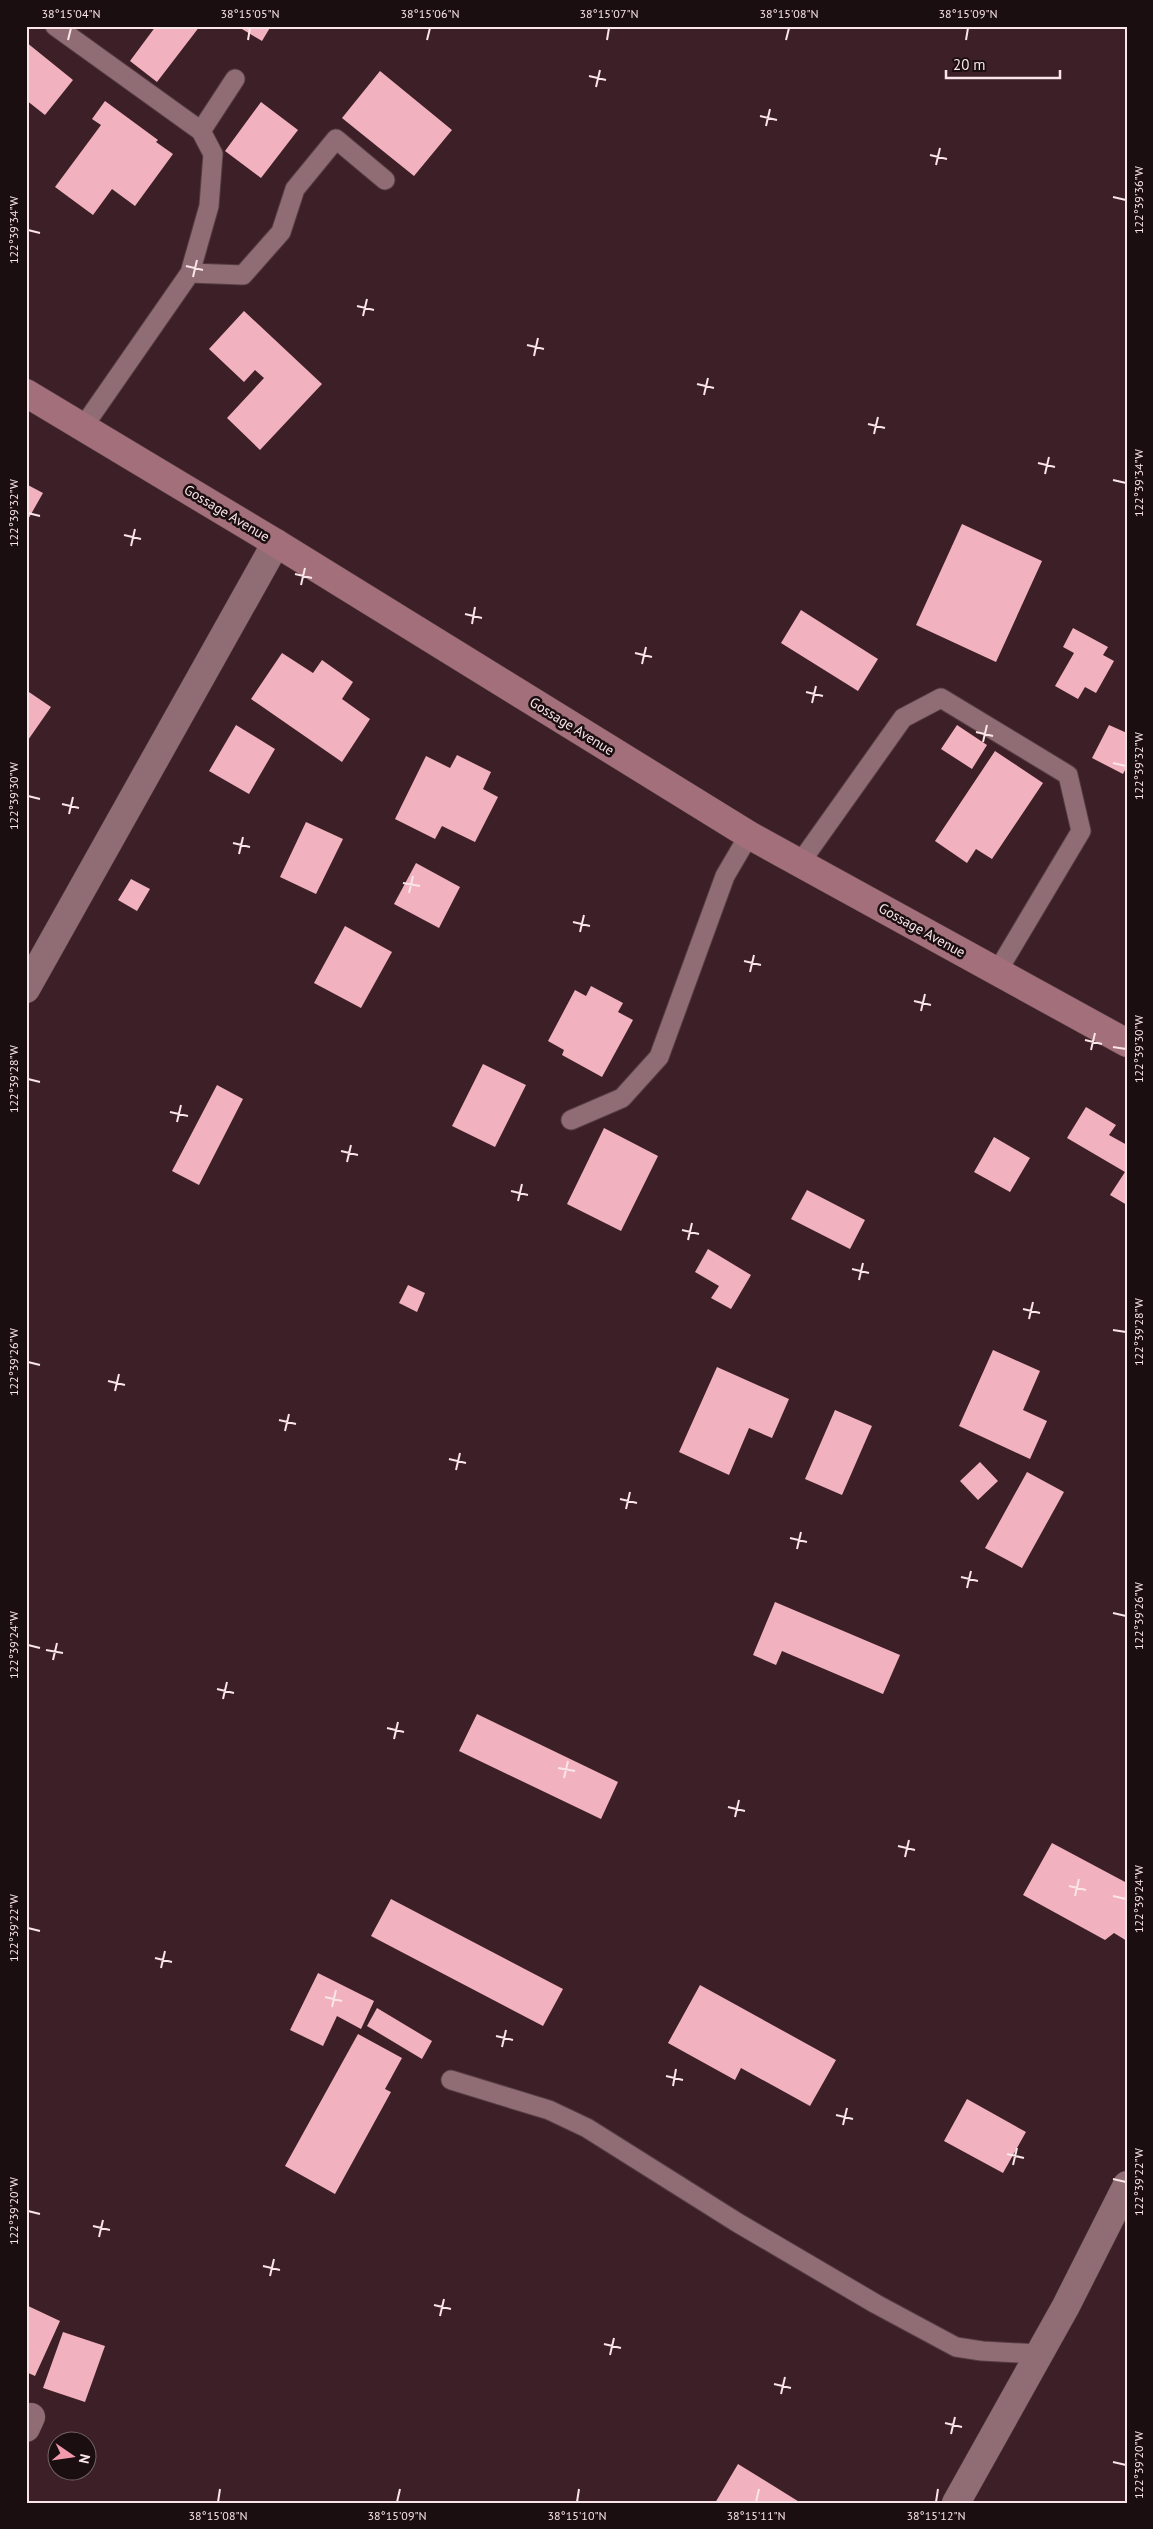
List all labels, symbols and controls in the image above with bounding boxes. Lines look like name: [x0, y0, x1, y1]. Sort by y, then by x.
text: 38°15'04"N: [41, 6, 101, 21]
text: 38°15'05"N: [220, 6, 280, 21]
text: 38°15'06"N: [400, 6, 460, 21]
text: 38°15'07"N: [579, 6, 639, 21]
text: 38°15'08"N: [759, 6, 819, 21]
text: 38°15'09"N: [938, 6, 998, 21]
scale bar: [946, 48, 1059, 80]
text: 20 m: [953, 55, 986, 74]
text: 122°39'36"W: [1131, 166, 1146, 234]
text: 122°39'34"W: [6, 196, 21, 264]
text: 122°39'34"W: [1131, 449, 1146, 517]
text: 122°39'32"W: [6, 479, 21, 547]
street label: Gossage Avenue: [181, 480, 273, 546]
street label: Gossage Avenue: [526, 693, 618, 759]
text: 122°39'32"W: [1131, 732, 1146, 800]
text: 122°39'30"W: [6, 762, 21, 830]
street label: Gossage Avenue: [875, 899, 969, 961]
text: 122°39'30"W: [1131, 1015, 1146, 1083]
text: 122°39'28"W: [6, 1045, 21, 1113]
text: 122°39'28"W: [1131, 1298, 1146, 1366]
text: 122°39'26"W: [6, 1328, 21, 1396]
text: 122°39'26"W: [1131, 1582, 1146, 1650]
text: 122°39'24"W: [6, 1611, 21, 1679]
text: 122°39'24"W: [1131, 1865, 1146, 1933]
text: 122°39'22"W: [6, 1894, 21, 1962]
text: 122°39'22"W: [1131, 2148, 1146, 2216]
text: 122°39'20"W: [6, 2177, 21, 2245]
text: 122°39'20"W: [1131, 2431, 1146, 2499]
north arrow: [48, 2432, 98, 2482]
text: N: [75, 2452, 94, 2465]
text: 38°15'08"N: [188, 2508, 248, 2523]
text: 38°15'09"N: [367, 2508, 427, 2523]
text: 38°15'10"N: [547, 2508, 607, 2523]
text: 38°15'11"N: [726, 2508, 786, 2523]
text: 38°15'12"N: [906, 2508, 966, 2523]

